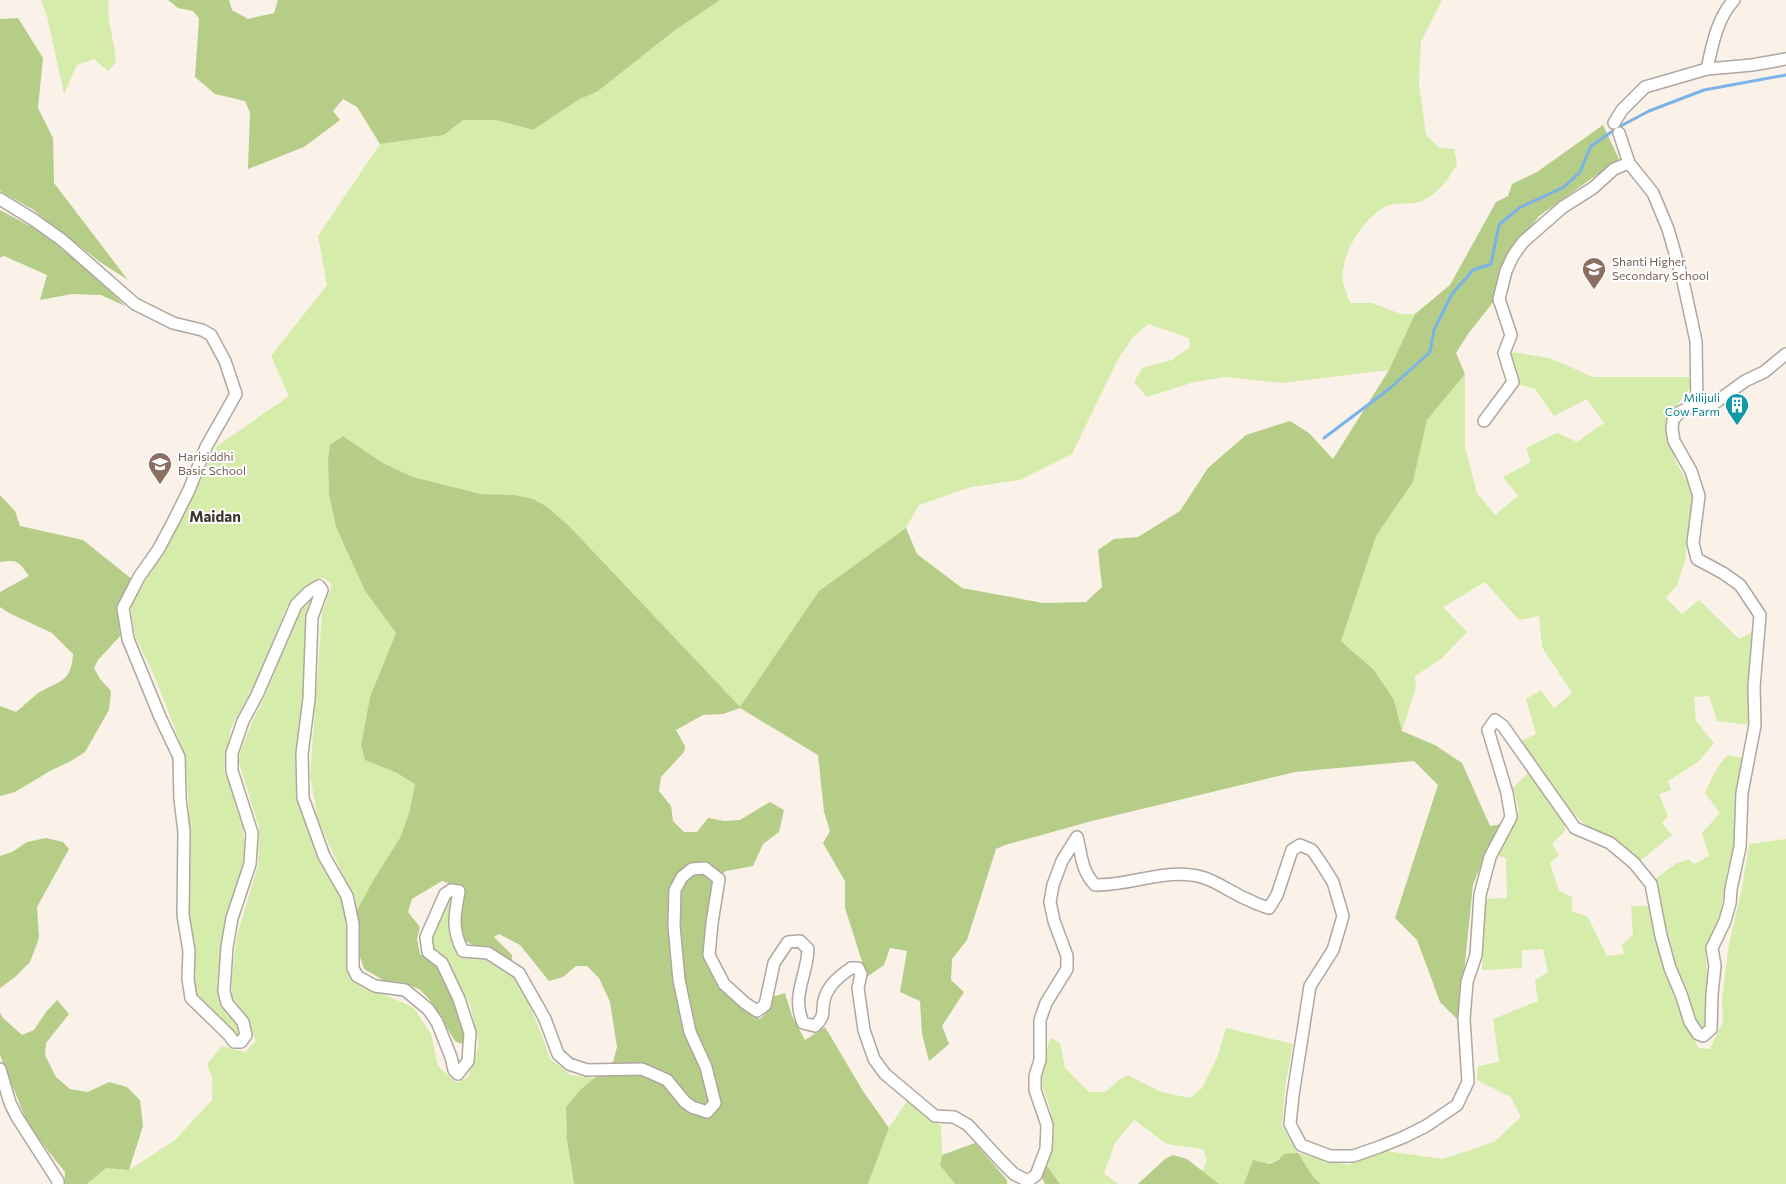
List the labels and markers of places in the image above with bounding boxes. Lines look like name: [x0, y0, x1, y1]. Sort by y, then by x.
place label: Shanti Higher Secondary School: [1612, 254, 1709, 282]
school or university icon: Shanti Higher Secondary School: [1581, 256, 1607, 290]
place label: Milijuli Cow Farm: [1665, 390, 1720, 418]
building icon: Milijuli Cow Farm: [1724, 392, 1750, 426]
place label: Harisiddhi Basic School: [178, 449, 246, 477]
school or university icon: Harisiddhi Basic School: [147, 451, 173, 485]

